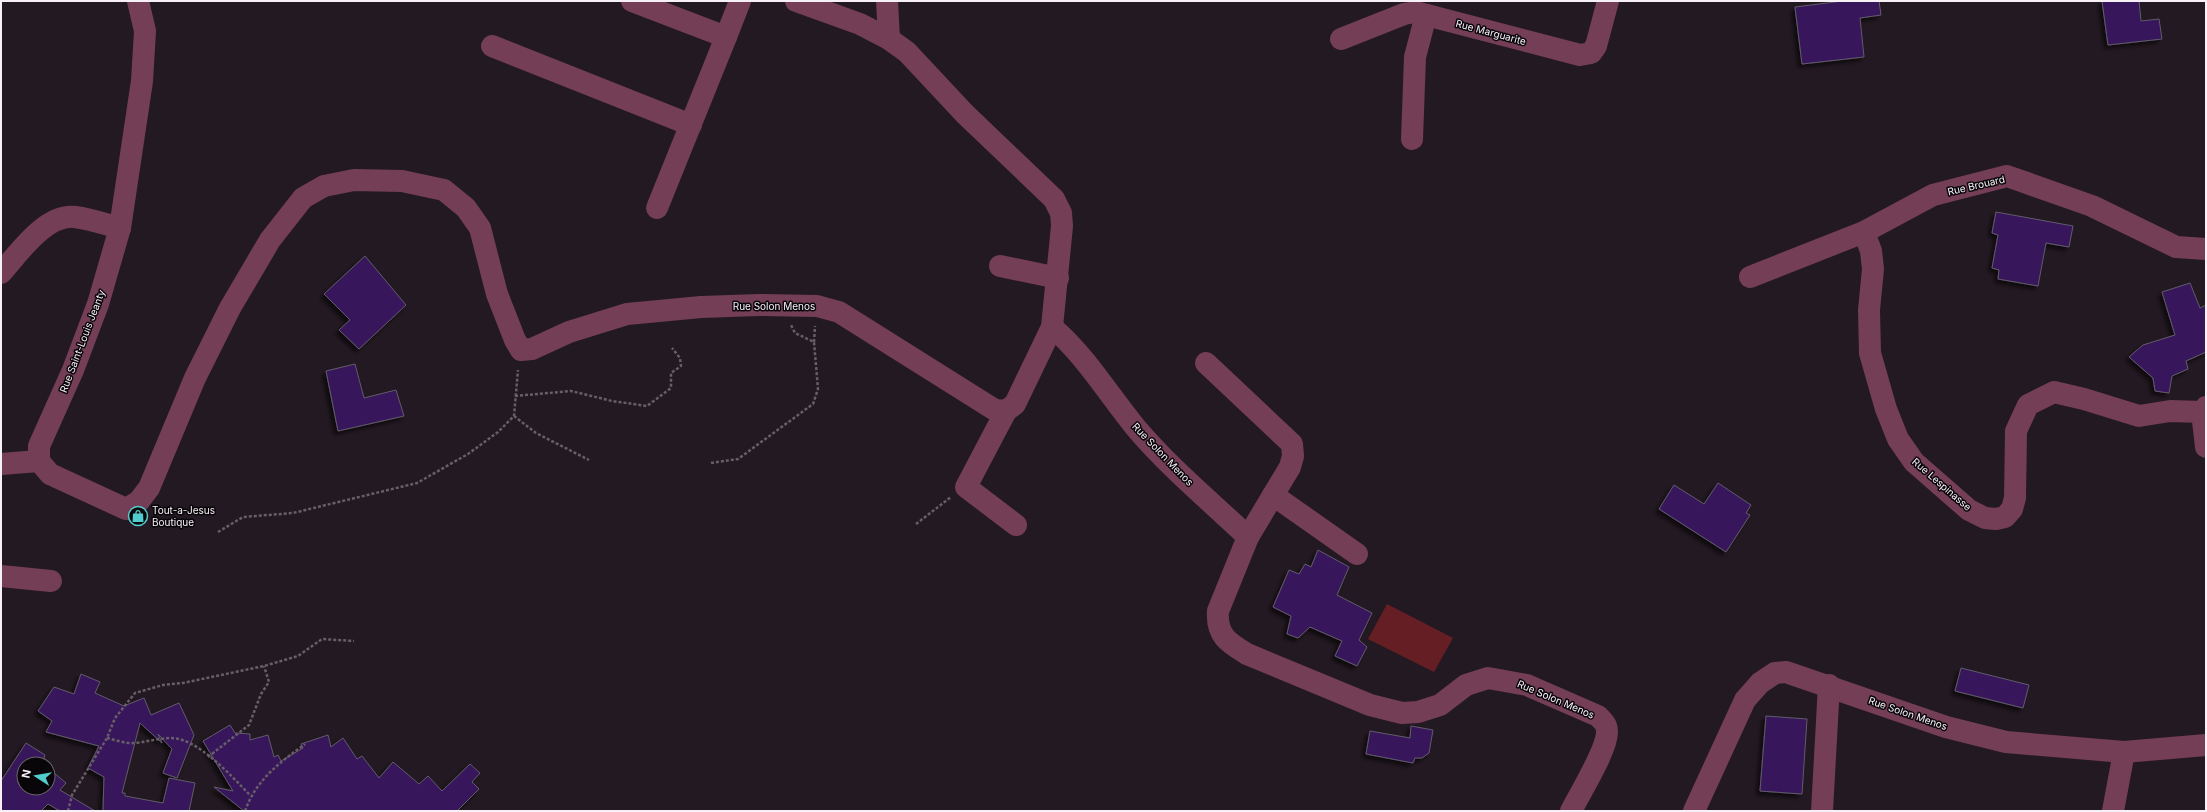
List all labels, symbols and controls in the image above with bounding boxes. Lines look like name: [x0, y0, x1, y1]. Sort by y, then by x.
street label: Rue Marguarite: [1455, 17, 1528, 47]
street label: Rue Brouard: [1946, 173, 2006, 197]
street label: Rue Saint-Louis Jeanty: [57, 287, 107, 394]
street label: Rue Solon Menos: [733, 300, 815, 312]
street label: Rue Solon Menos: [1130, 420, 1196, 488]
street label: Rue Lespinasse: [1910, 455, 1974, 513]
place label: Tout-a-Jesus Boutique: [152, 504, 215, 528]
shop icon: Tout-a-Jesus Boutique: [127, 505, 149, 527]
street label: Rue Solon Menos: [1516, 677, 1596, 721]
street label: Rue Solon Menos: [1867, 694, 1949, 732]
north arrow: [16, 756, 56, 796]
text: N: [18, 768, 34, 779]

